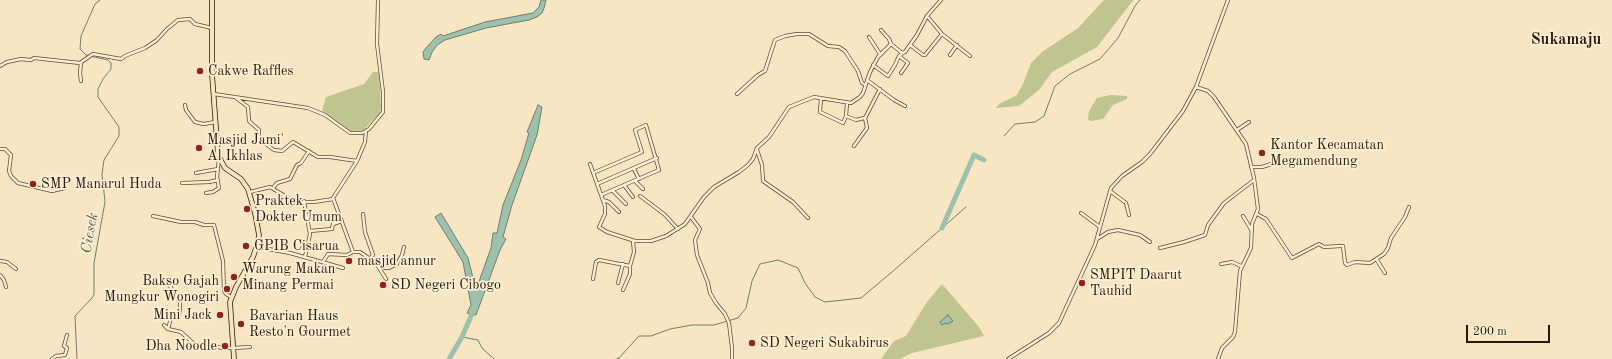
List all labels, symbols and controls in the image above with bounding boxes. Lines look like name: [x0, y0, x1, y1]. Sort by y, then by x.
district label: Sukamaju: [1531, 30, 1601, 50]
place label: Cakwe Raffles: [208, 63, 294, 79]
marker: Cakwe Raffles: [195, 66, 205, 76]
place label: Masjid Jami' Al Ikhlas: [207, 132, 284, 164]
place label: Kantor Kecamatan Megamendung: [1270, 137, 1384, 170]
marker: Masjid Jami' Al Ikhlas: [194, 143, 204, 153]
marker: Kantor Kecamatan Megamendung: [1257, 148, 1267, 158]
place label: SMP Manarul Huda: [41, 176, 162, 192]
marker: SMP Manarul Huda: [28, 179, 38, 189]
place label: Praktek Dokter Umum: [255, 193, 342, 226]
marker: Praktek Dokter Umum: [242, 204, 252, 214]
water label: Ciesek: [78, 211, 102, 255]
place label: GPIB Cisarua: [254, 238, 339, 254]
marker: GPIB Cisarua: [241, 241, 251, 251]
place label: masjid annur: [357, 253, 436, 269]
marker: masjid annur: [344, 256, 354, 266]
place label: Warung Makan Minang Permai: [242, 261, 335, 294]
place label: SMPIT Daarut Tauhid: [1090, 267, 1182, 300]
marker: Warung Makan Minang Permai: [229, 272, 239, 282]
place label: Bakso Gajah Mungkur Wonogiri: [104, 273, 219, 306]
place label: SD Negeri Cibogo: [391, 277, 501, 293]
marker: SMPIT Daarut Tauhid: [1077, 278, 1087, 288]
marker: SD Negeri Cibogo: [378, 280, 388, 290]
marker: Bakso Gajah Mungkur Wonogiri: [222, 284, 232, 294]
place label: Mini Jack: [153, 307, 212, 323]
place label: Bavarian Haus Resto'n Gourmet: [249, 308, 351, 340]
marker: Mini Jack: [215, 310, 225, 320]
scale bar: [1468, 317, 1552, 343]
marker: Bavarian Haus Resto'n Gourmet: [236, 319, 246, 329]
text: 200 m: [1473, 326, 1507, 338]
place label: SD Negeri Sukabirus: [760, 335, 889, 351]
place label: Dha Noodle: [145, 338, 217, 354]
marker: SD Negeri Sukabirus: [747, 338, 757, 348]
marker: Dha Noodle: [220, 341, 230, 351]

